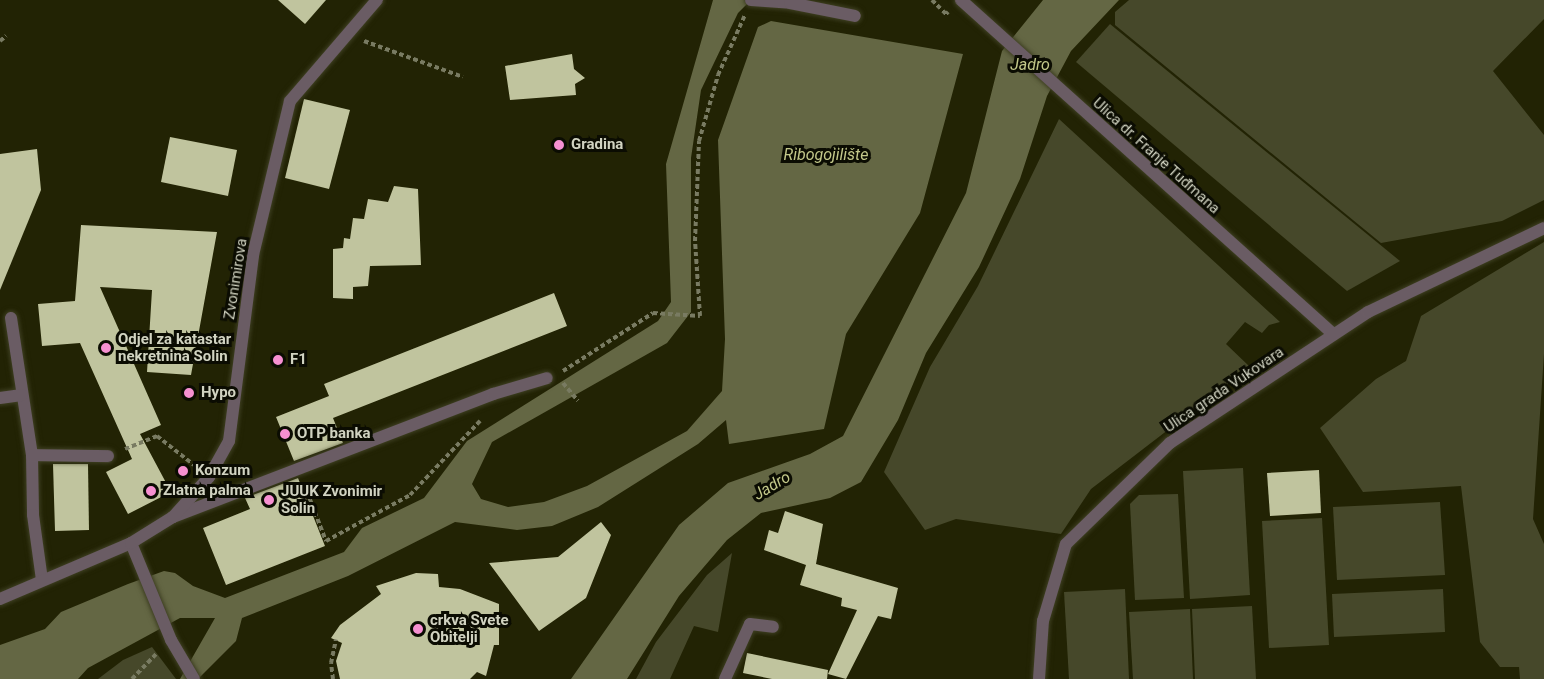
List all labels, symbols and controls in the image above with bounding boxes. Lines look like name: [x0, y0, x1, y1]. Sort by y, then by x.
water label: Jadro: [1010, 55, 1050, 75]
street label: Ulica dr. Franje Tuđmana: [1089, 94, 1223, 218]
place label: Gradina: [571, 136, 623, 154]
marker: Gradina: [552, 138, 566, 152]
water label: Ribogojilište: [784, 145, 868, 165]
street label: Zvonimirova: [221, 237, 251, 321]
place label: Odjel za katastar nekretnina Solin: [118, 330, 231, 365]
marker: Odjel za katastar nekretnina Solin: [99, 341, 113, 355]
street label: Ulica grada Vukovara: [1161, 343, 1287, 437]
place label: F1: [290, 351, 307, 369]
marker: F1: [271, 353, 285, 367]
place label: Hypo: [201, 384, 236, 402]
marker: Hypo: [182, 386, 196, 400]
place label: OTP banka: [297, 425, 370, 443]
marker: OTP banka: [278, 427, 292, 441]
place label: Konzum: [195, 462, 250, 480]
marker: Konzum: [176, 464, 190, 478]
water label: Jadro: [750, 468, 794, 504]
place label: Zlatna palma: [163, 482, 251, 500]
place label: JUUK Zvonimir Solin: [281, 482, 382, 517]
marker: Zlatna palma: [144, 484, 158, 498]
marker: JUUK Zvonimir Solin: [262, 493, 276, 507]
place label: crkva Svete Obitelji: [430, 611, 509, 646]
marker: crkva Svete Obitelji: [411, 622, 425, 636]

